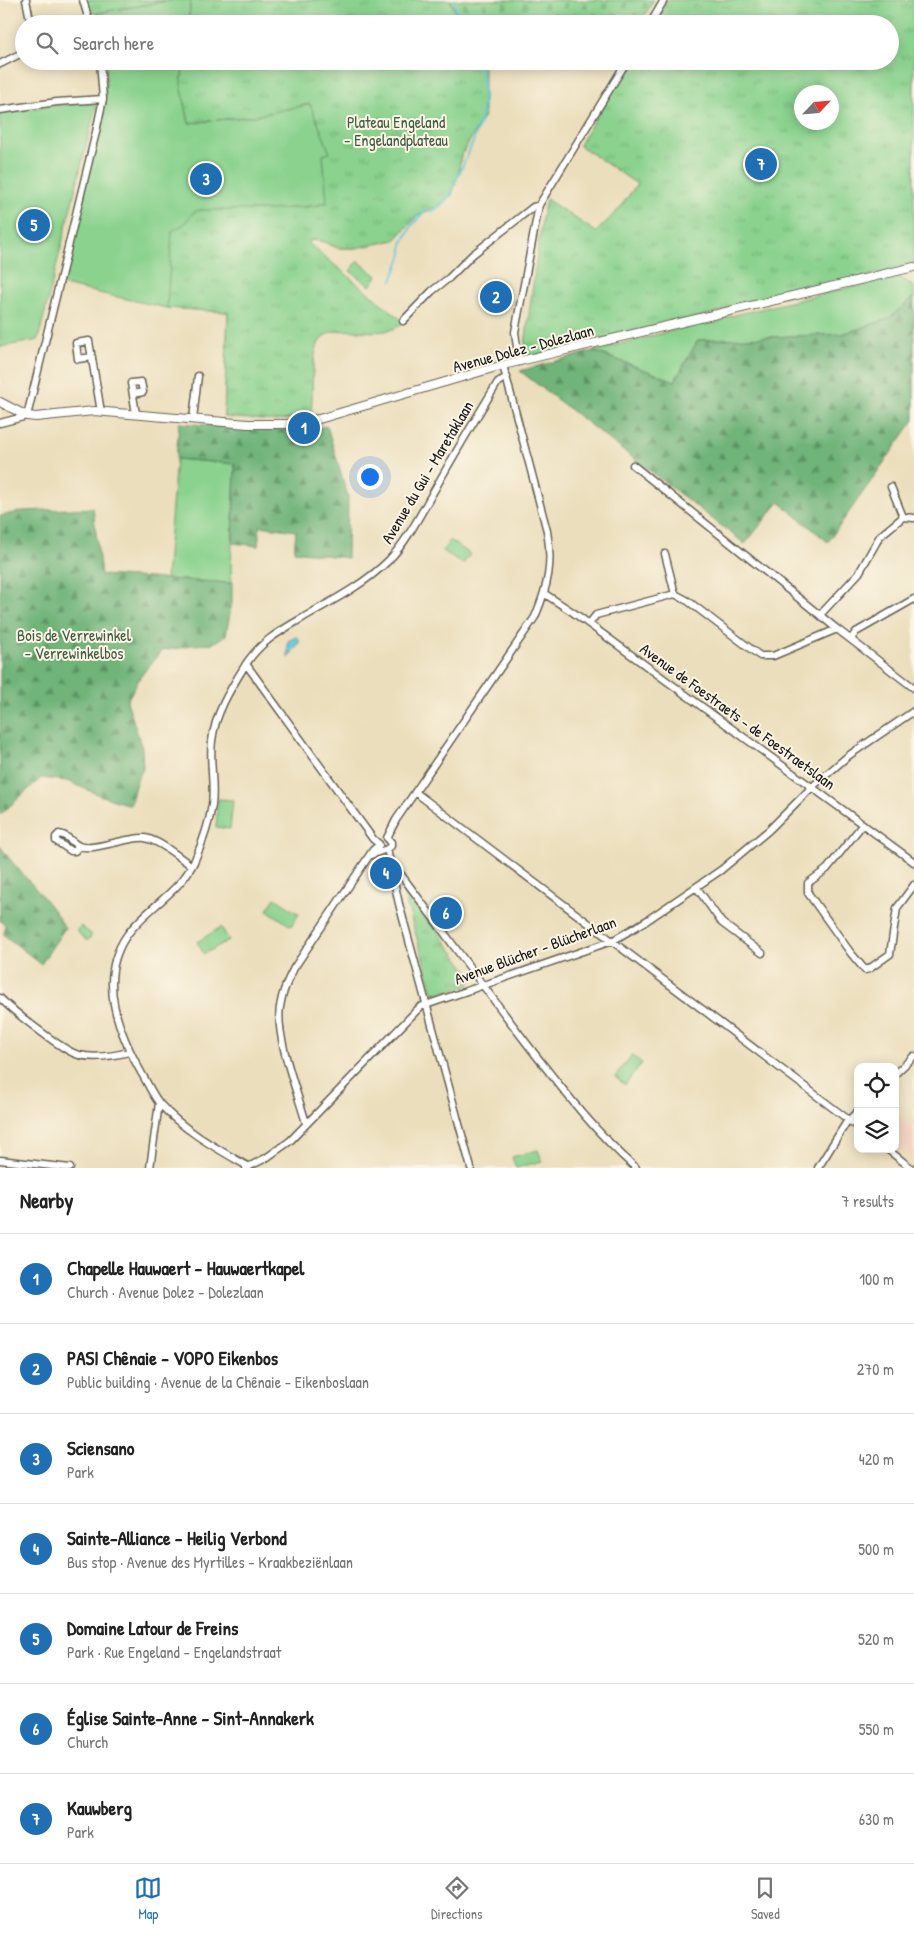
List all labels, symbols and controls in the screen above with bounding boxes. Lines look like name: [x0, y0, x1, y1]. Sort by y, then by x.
search box: [15, 15, 899, 70]
icon: search: [33, 29, 61, 57]
text: Search here: [73, 30, 154, 56]
north arrow: [794, 85, 839, 130]
park label: Plateau Engeland - Engelandplateau: [344, 111, 449, 151]
pin: 7: [745, 145, 777, 183]
pin: 3: [190, 160, 222, 198]
pin: 5: [18, 206, 50, 244]
pin: 2: [480, 278, 512, 316]
street label: Avenue Dolez - Dolezlaan: [450, 319, 596, 377]
street label: Avenue du Gui - Maretaklaan: [376, 397, 478, 547]
pin: 1: [288, 409, 320, 447]
your location: [357, 464, 383, 490]
park label: Bois de Verrewinkel - Verrewinkelbos: [17, 624, 132, 664]
street label: Avenue de Foestraets - de Foestraetslaan: [636, 638, 840, 794]
pin: 4: [370, 854, 402, 892]
pin: 6: [430, 894, 462, 932]
street label: Avenue Blücher - Blücherlaan: [451, 910, 619, 990]
map controls: [854, 1063, 899, 1153]
button: locate: [854, 1063, 899, 1108]
button: layers: [854, 1108, 899, 1153]
text: Nearby: [20, 1186, 73, 1215]
text: 7 results: [841, 1190, 894, 1212]
text: Chapelle Hauwaert - Hauwaertkapel: [67, 1255, 304, 1281]
text: 1: [33, 1268, 39, 1290]
text: 100 m: [859, 1268, 894, 1290]
text: Church · Avenue Dolez - Dolezlaan: [67, 1281, 264, 1303]
text: PASI Chênaie - VOPO Eikenbos: [67, 1345, 278, 1371]
text: 2: [32, 1358, 40, 1380]
text: 270 m: [857, 1358, 894, 1380]
text: Public building · Avenue de la Chênaie - Eikenboslaan: [67, 1371, 369, 1393]
text: Sciensano: [67, 1435, 135, 1461]
text: 3: [32, 1448, 40, 1470]
text: 420 m: [859, 1448, 894, 1470]
text: Park: [67, 1461, 94, 1483]
text: Sainte-Alliance - Heilig Verbond: [67, 1525, 287, 1551]
text: 4: [33, 1538, 39, 1560]
text: 500 m: [858, 1538, 894, 1560]
text: Bus stop · Avenue des Myrtilles - Kraakbeziënlaan: [67, 1551, 353, 1573]
text: Domaine Latour de Freins: [67, 1615, 238, 1641]
text: 5: [33, 1628, 39, 1650]
text: 520 m: [858, 1628, 894, 1650]
text: Park · Rue Engeland - Engelandstraat: [67, 1641, 281, 1663]
text: Église Sainte-Anne - Sint-Annakerk: [67, 1705, 314, 1731]
text: 6: [33, 1718, 39, 1740]
text: 550 m: [859, 1718, 894, 1740]
text: Church: [67, 1731, 108, 1753]
text: Kauwberg: [67, 1795, 132, 1821]
text: 7: [32, 1808, 40, 1830]
text: 630 m: [859, 1808, 894, 1830]
text: Park: [67, 1821, 94, 1843]
tab: Map: [134, 1874, 162, 1923]
tab: Directions: [431, 1874, 482, 1923]
tab: Saved: [751, 1874, 780, 1923]

